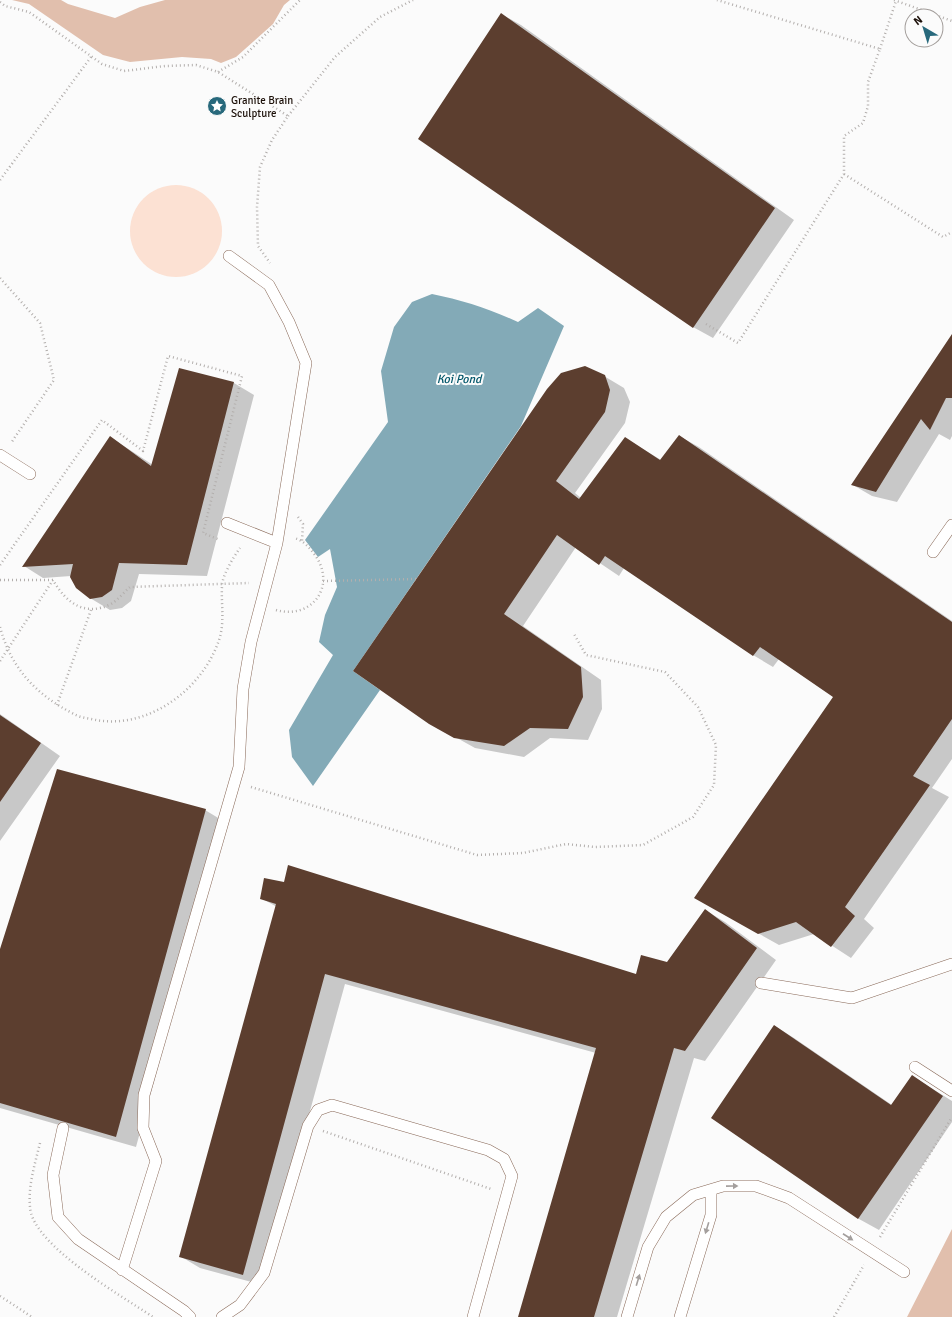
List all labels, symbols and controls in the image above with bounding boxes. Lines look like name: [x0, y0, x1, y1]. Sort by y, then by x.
north arrow: [904, 8, 944, 48]
text: N: [911, 13, 925, 28]
place label: Granite Brain Sculpture: [231, 94, 293, 120]
place icon: Granite Brain Sculpture: [206, 95, 228, 117]
water label: Koi Pond: [437, 372, 483, 387]
one-way arrow: [726, 1183, 739, 1189]
one-way arrow: [704, 1222, 710, 1234]
one-way arrow: [843, 1233, 853, 1241]
one-way arrow: [635, 1273, 641, 1285]

